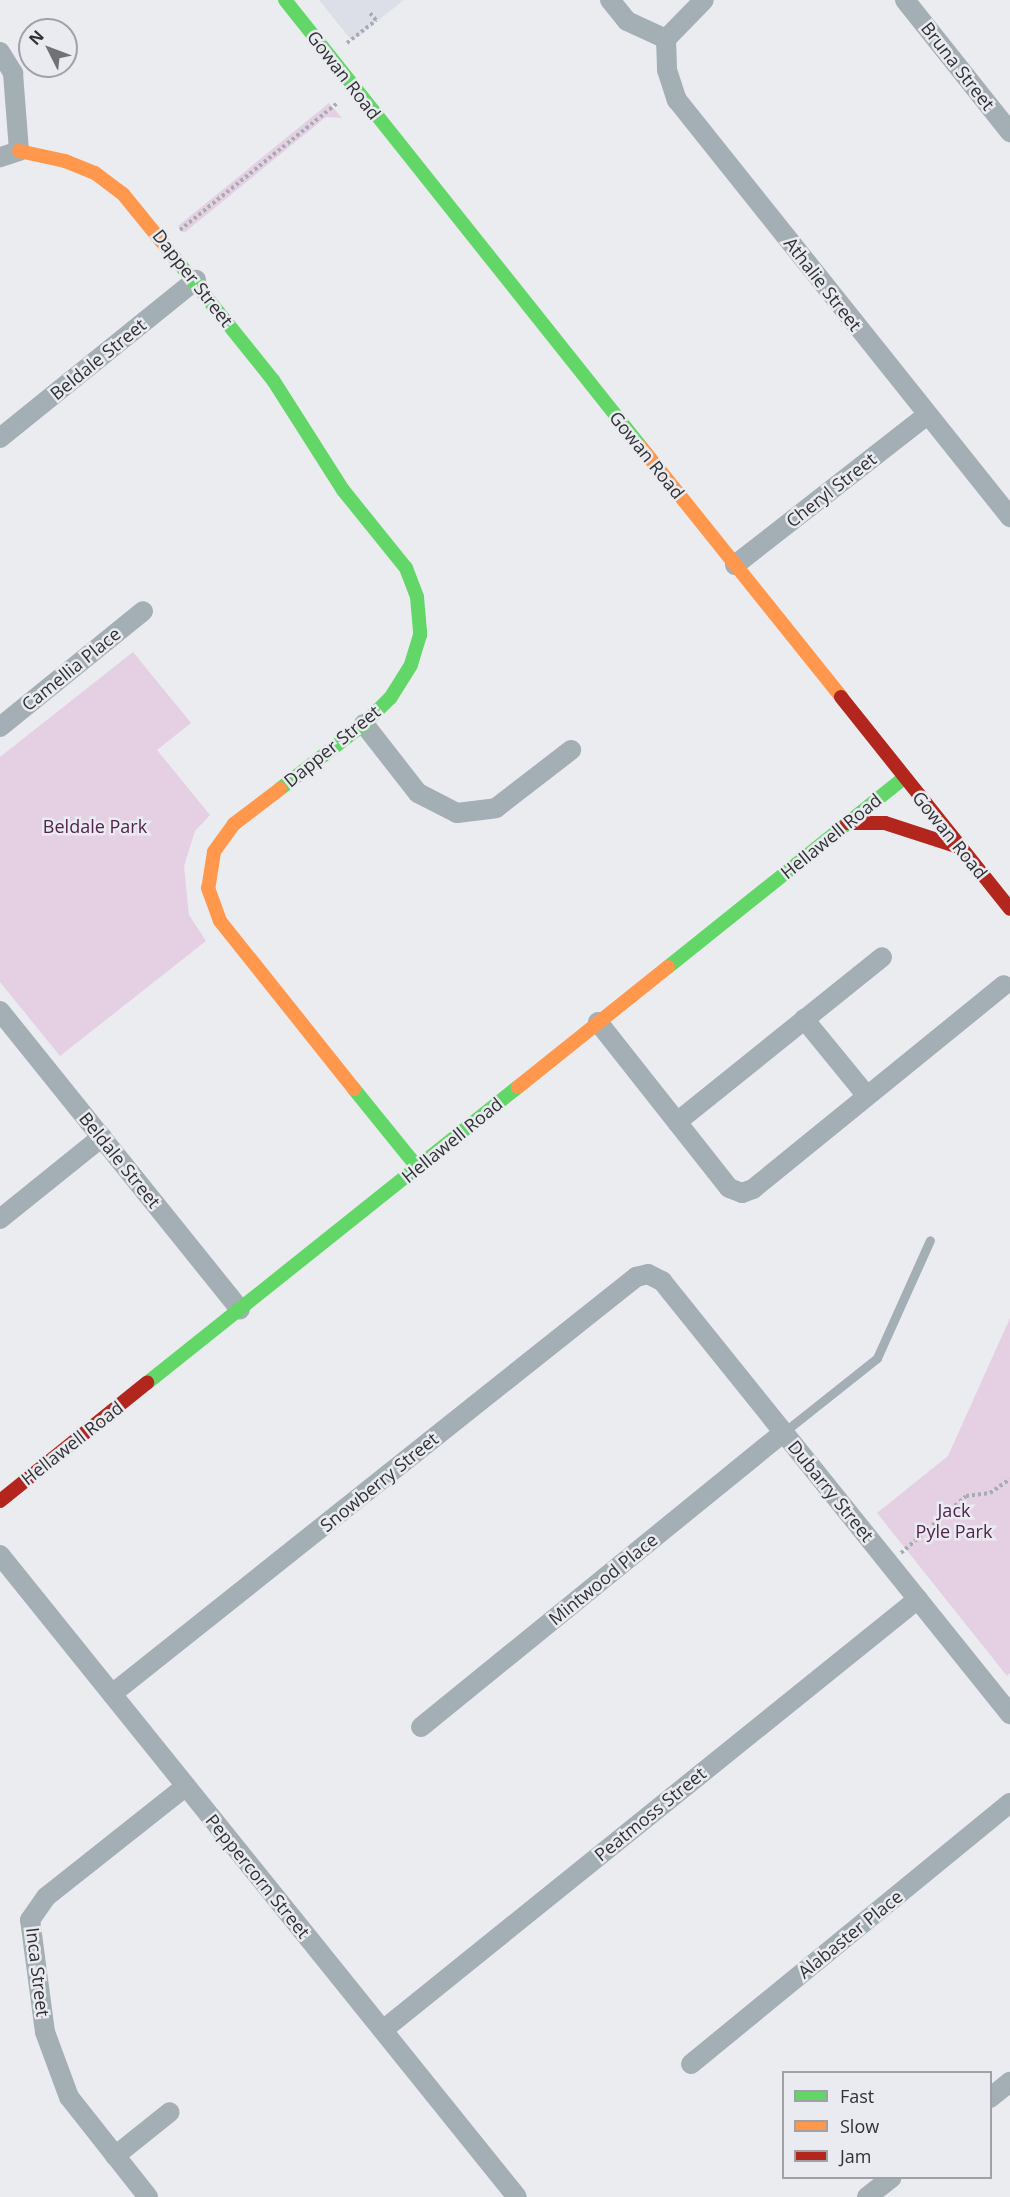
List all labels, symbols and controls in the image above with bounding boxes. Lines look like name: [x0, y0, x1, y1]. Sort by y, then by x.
north arrow: [18, 18, 78, 78]
street label: Bruna Street: [917, 18, 999, 114]
text: N: [24, 25, 49, 49]
street label: Gowan Road: [303, 26, 385, 124]
street label: Dapper Street: [148, 225, 238, 331]
street label: Athalie Street: [780, 233, 866, 335]
street label: Beldale Street: [46, 314, 150, 404]
street label: Gowan Road: [605, 407, 689, 503]
street label: Cheryl Street: [782, 448, 880, 532]
street label: Camellia Place: [17, 623, 125, 715]
street label: Dapper Street: [280, 701, 384, 791]
street label: Gowan Road: [908, 787, 992, 883]
street label: Hellawell Road: [776, 789, 886, 883]
park label: Beldale Park: [43, 815, 147, 837]
street label: Hellawell Road: [397, 1093, 507, 1187]
street label: Beldale Street: [75, 1108, 165, 1212]
street label: Hellawell Road: [17, 1397, 127, 1489]
street label: Snowberry Street: [316, 1428, 442, 1536]
street label: Dubarry Street: [784, 1436, 878, 1546]
park label: Jack Pyle Park: [916, 1500, 992, 1543]
street label: Mintwood Place: [544, 1529, 662, 1629]
street label: Peatmoss Street: [590, 1763, 710, 1865]
street label: Peppercorn Street: [201, 1810, 315, 1942]
street label: Alabaster Place: [793, 1885, 907, 1983]
street label: Inca Street: [22, 1926, 54, 2018]
legend: [782, 2071, 992, 2179]
text: Fast: [840, 2084, 874, 2108]
text: Slow: [840, 2114, 879, 2138]
text: Jam: [840, 2144, 872, 2168]

